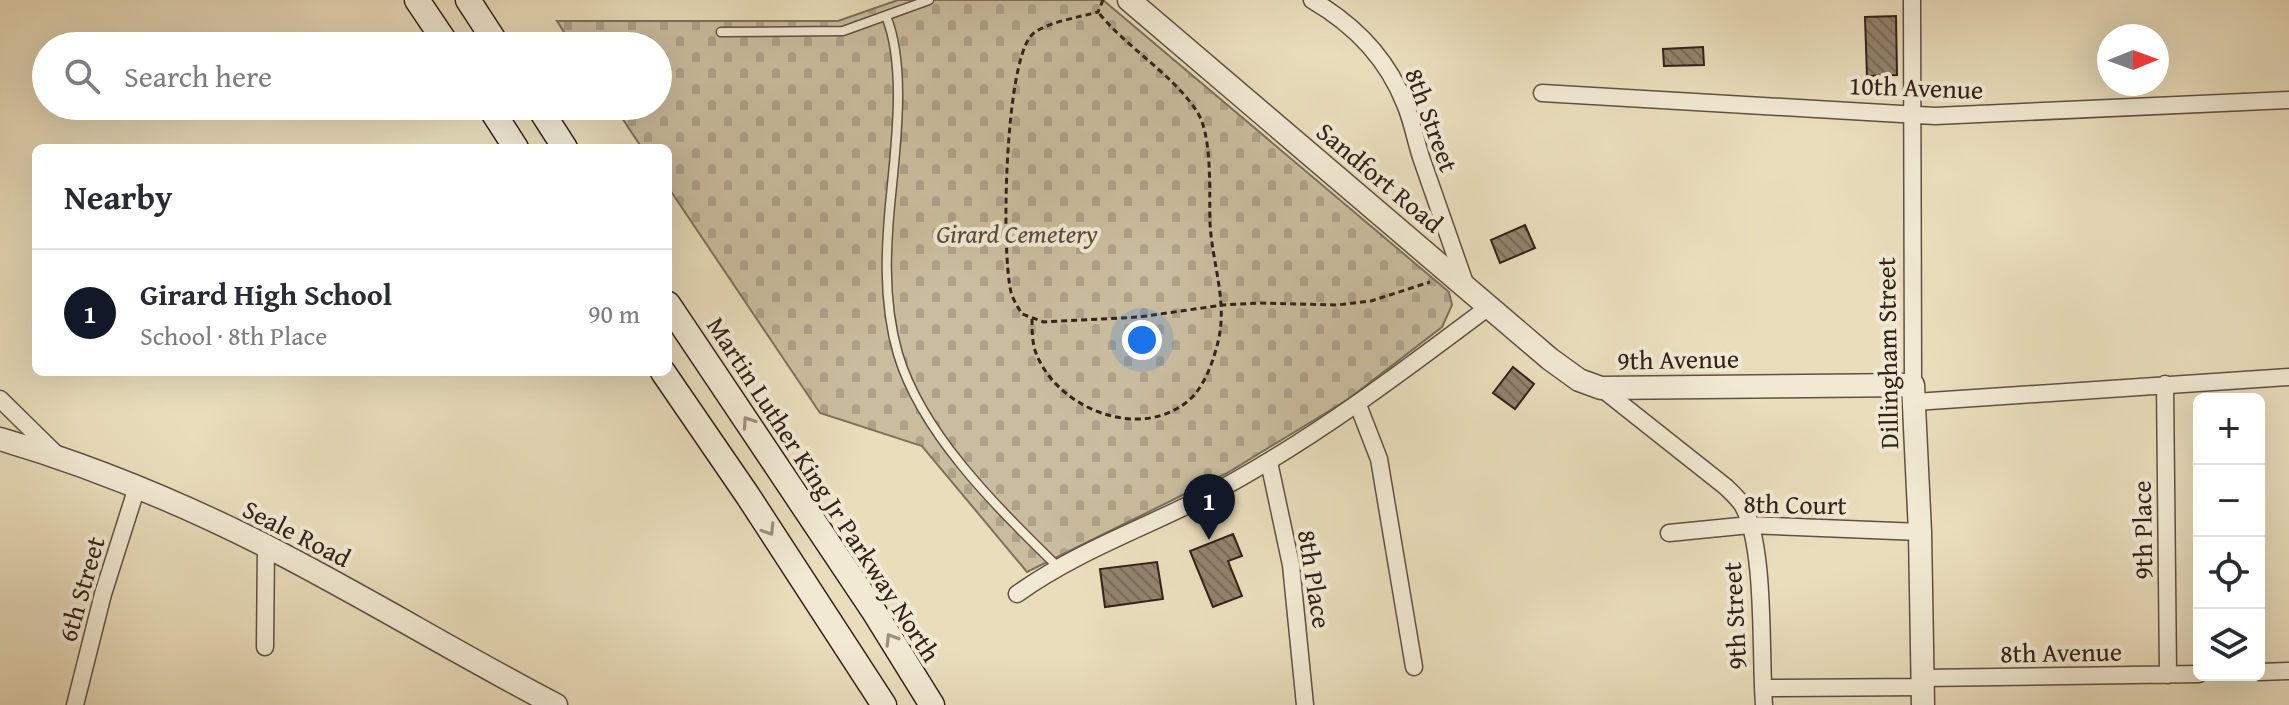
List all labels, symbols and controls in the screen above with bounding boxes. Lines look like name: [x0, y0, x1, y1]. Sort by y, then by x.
north arrow: [2097, 24, 2169, 96]
search box: [32, 32, 672, 120]
icon: search: [60, 54, 104, 98]
text: Search here: [124, 54, 272, 98]
street label: 8th Street: [1395, 63, 1469, 177]
street label: 10th Avenue: [1848, 65, 1984, 109]
street label: Sandfort Road: [1308, 112, 1452, 242]
text: Nearby: [64, 172, 173, 221]
park label: Girard Cemetery: [936, 214, 1098, 253]
street label: Dillingham Street: [1866, 257, 1908, 449]
text: Girard High School: [140, 272, 392, 316]
text: 1: [83, 294, 97, 333]
text: 90 m: [588, 294, 640, 333]
street label: Martin Luther King Jr Parkway North: [697, 309, 951, 670]
text: School · 8th Place: [140, 316, 327, 355]
your location: [1122, 320, 1162, 360]
street label: 9th Avenue: [1617, 338, 1739, 380]
map controls: [2193, 393, 2265, 681]
button: +: [2193, 393, 2265, 465]
one-way arrow: [742, 416, 757, 431]
button: −: [2193, 465, 2265, 537]
pin: 1: [1183, 474, 1235, 540]
street label: 9th Place: [2122, 480, 2162, 580]
street label: 8th Court: [1743, 484, 1847, 524]
street label: Seale Road: [236, 489, 358, 577]
one-way arrow: [759, 521, 774, 536]
street label: 8th Place: [1288, 527, 1342, 631]
street label: 6th Street: [47, 532, 115, 646]
button: locate: [2193, 537, 2265, 609]
street label: 9th Street: [1712, 561, 1756, 671]
button: layers: [2193, 609, 2265, 681]
street label: 8th Avenue: [2000, 631, 2122, 673]
one-way arrow: [885, 633, 900, 648]

